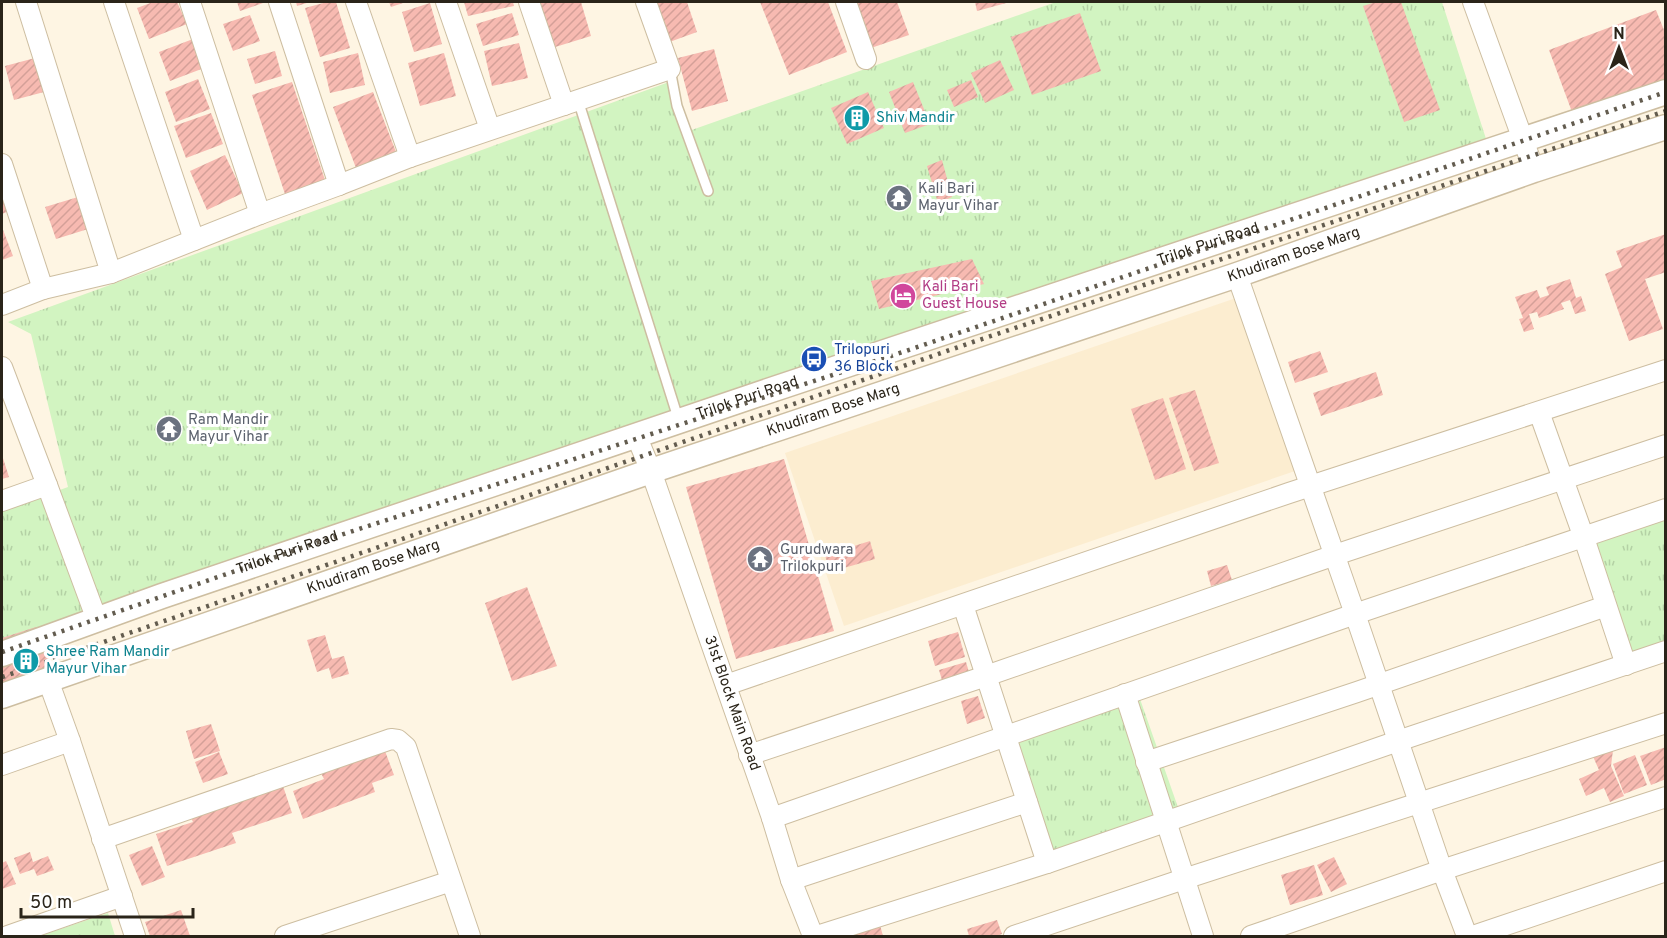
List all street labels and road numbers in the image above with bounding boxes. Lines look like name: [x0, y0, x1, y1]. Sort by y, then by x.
street label: Trilok Puri Road: [1155, 219, 1262, 270]
street label: Khudiram Bose Marg: [1225, 223, 1363, 287]
street label: Trilok Puri Road: [694, 372, 801, 424]
street label: Khudiram Bose Marg: [764, 379, 902, 441]
street label: Trilok Puri Road: [234, 527, 341, 579]
street label: Khudiram Bose Marg: [304, 535, 442, 599]
street label: 31st Block Main Road: [700, 633, 764, 773]

